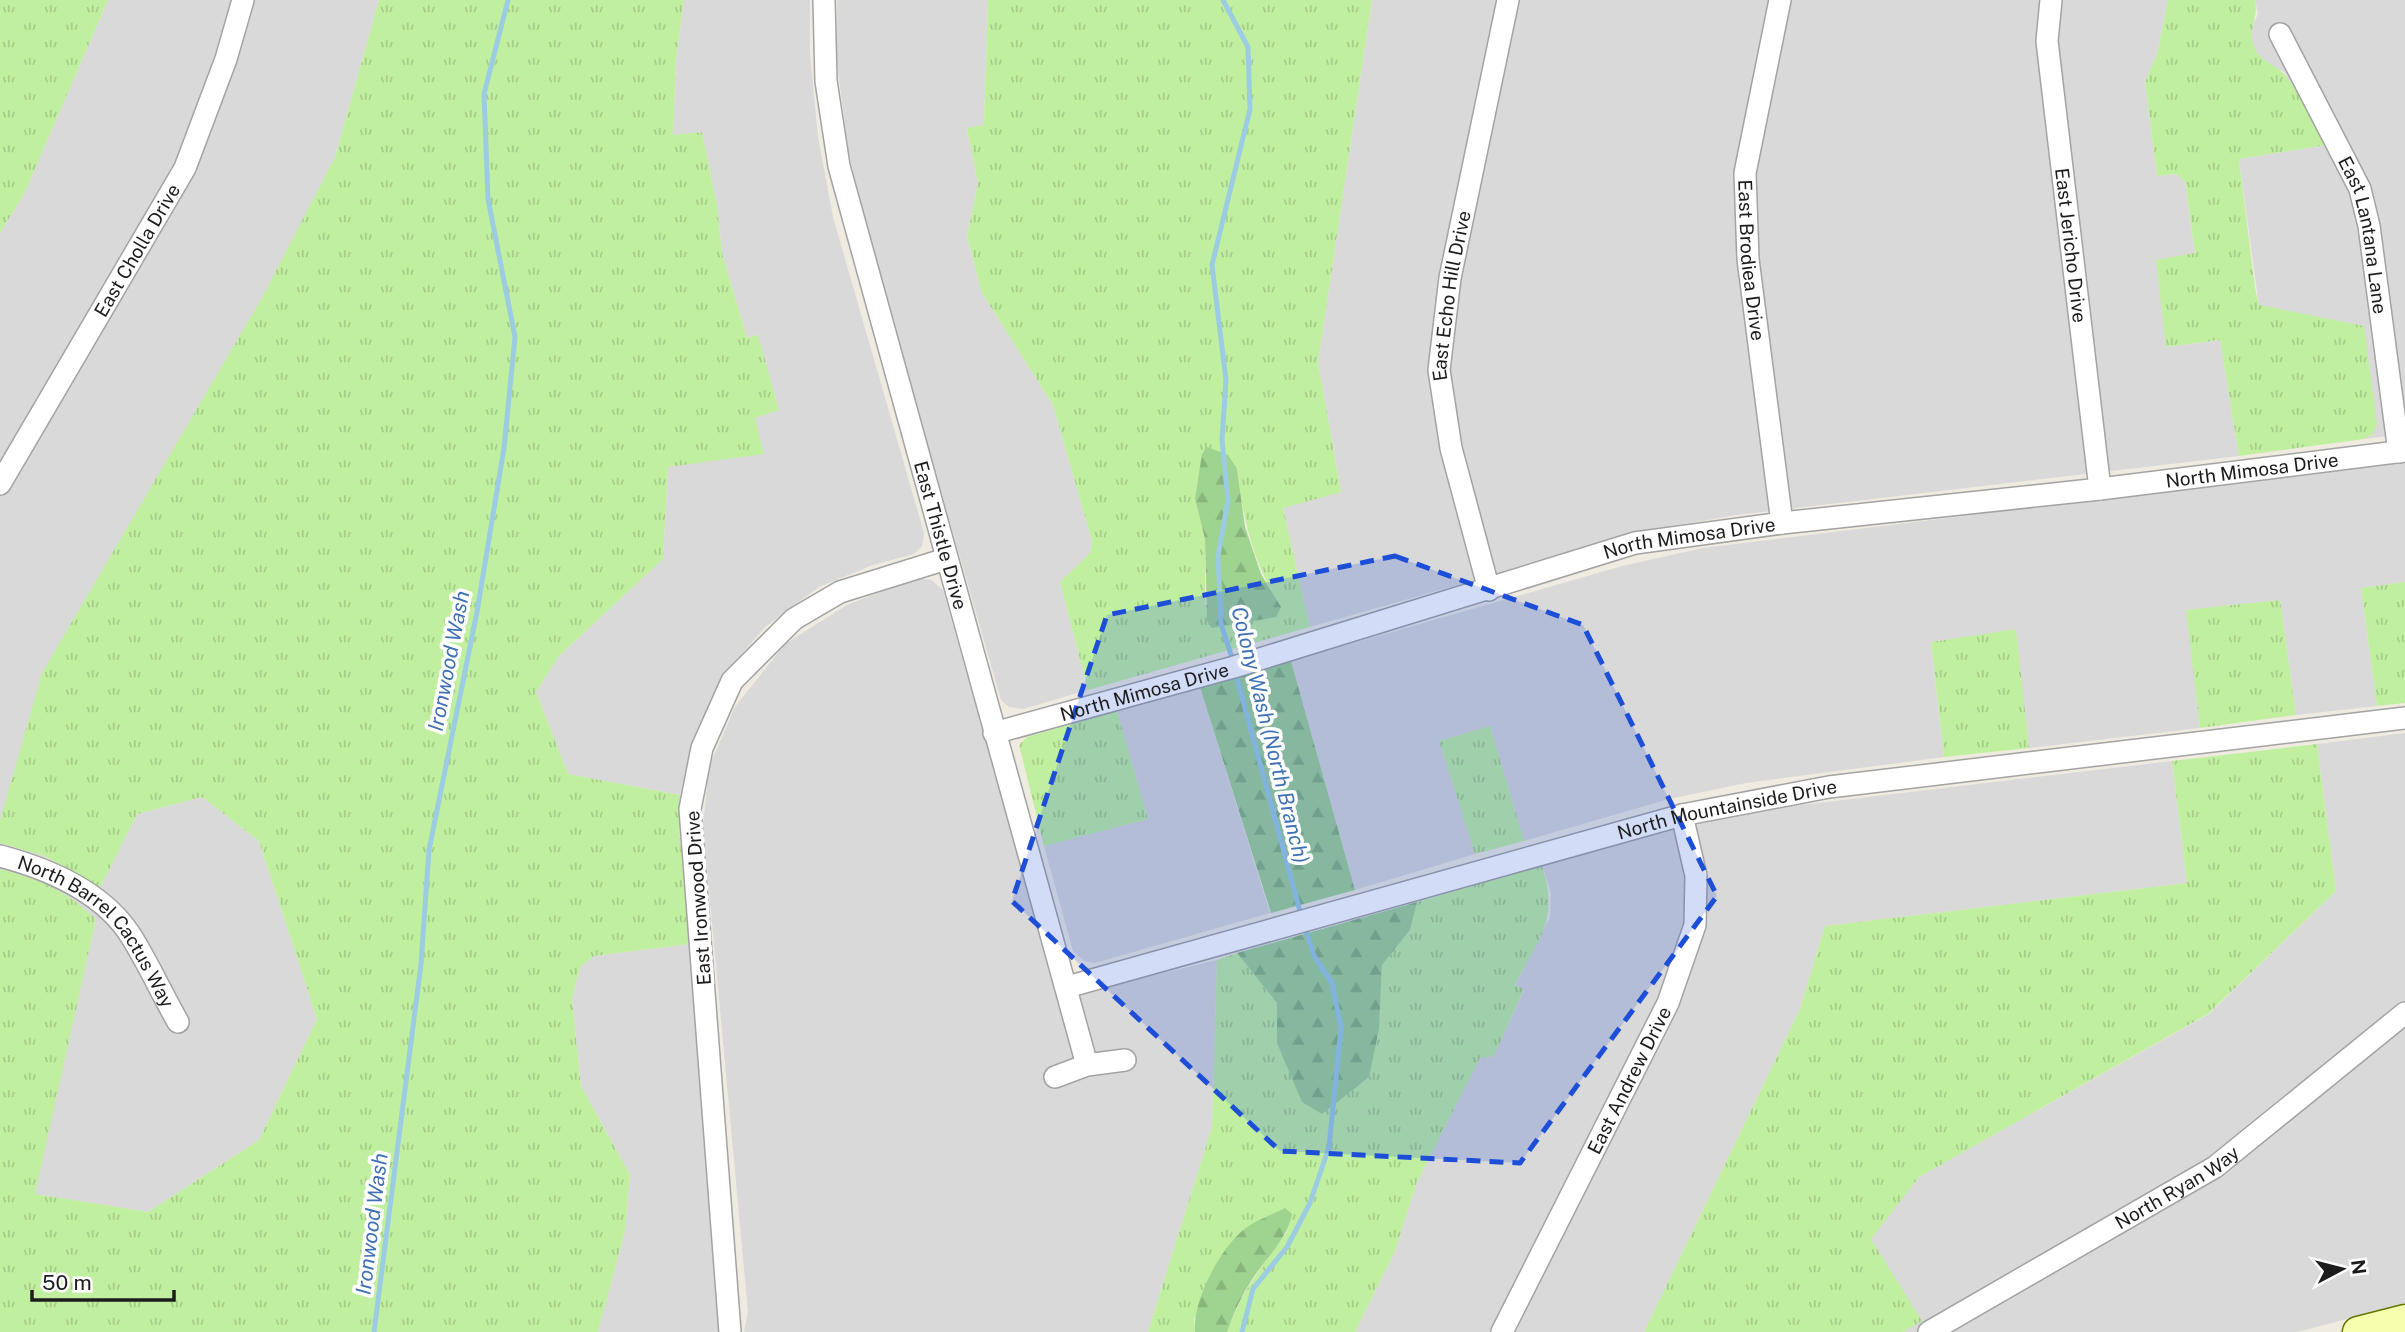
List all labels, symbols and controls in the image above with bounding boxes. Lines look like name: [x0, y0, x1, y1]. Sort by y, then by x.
street label: East Lantana Lane: [2334, 152, 2392, 315]
street label: East Jericho Drive: [2051, 167, 2091, 324]
street label: East Brodiea Drive: [1734, 179, 1769, 342]
street label: East Cholla Drive: [89, 180, 184, 320]
street label: East Echo Hill Drive: [1428, 209, 1475, 383]
street label: North Mimosa Drive: [2164, 448, 2340, 492]
street label: East Thistle Drive: [910, 458, 972, 612]
street label: North Mimosa Drive: [1600, 513, 1777, 563]
water label: Ironwood Wash: [423, 589, 474, 733]
water label: Colony Wash (North Branch): [1226, 604, 1315, 866]
street label: North Mimosa Drive: [1058, 658, 1231, 725]
street label: North Mountainside Drive: [1615, 775, 1838, 844]
street label: East Ironwood Drive: [681, 810, 715, 986]
street label: North Barrel Cactus Way: [15, 851, 179, 1011]
street label: East Andrew Drive: [1583, 1003, 1675, 1158]
street label: North Ryan Way: [2111, 1141, 2243, 1233]
water label: Ironwood Wash: [350, 1152, 393, 1296]
north arrow: [2307, 1234, 2377, 1304]
scale bar: [32, 1258, 173, 1302]
text: N: [2347, 1258, 2371, 1276]
text: 50 m: [42, 1270, 92, 1295]

